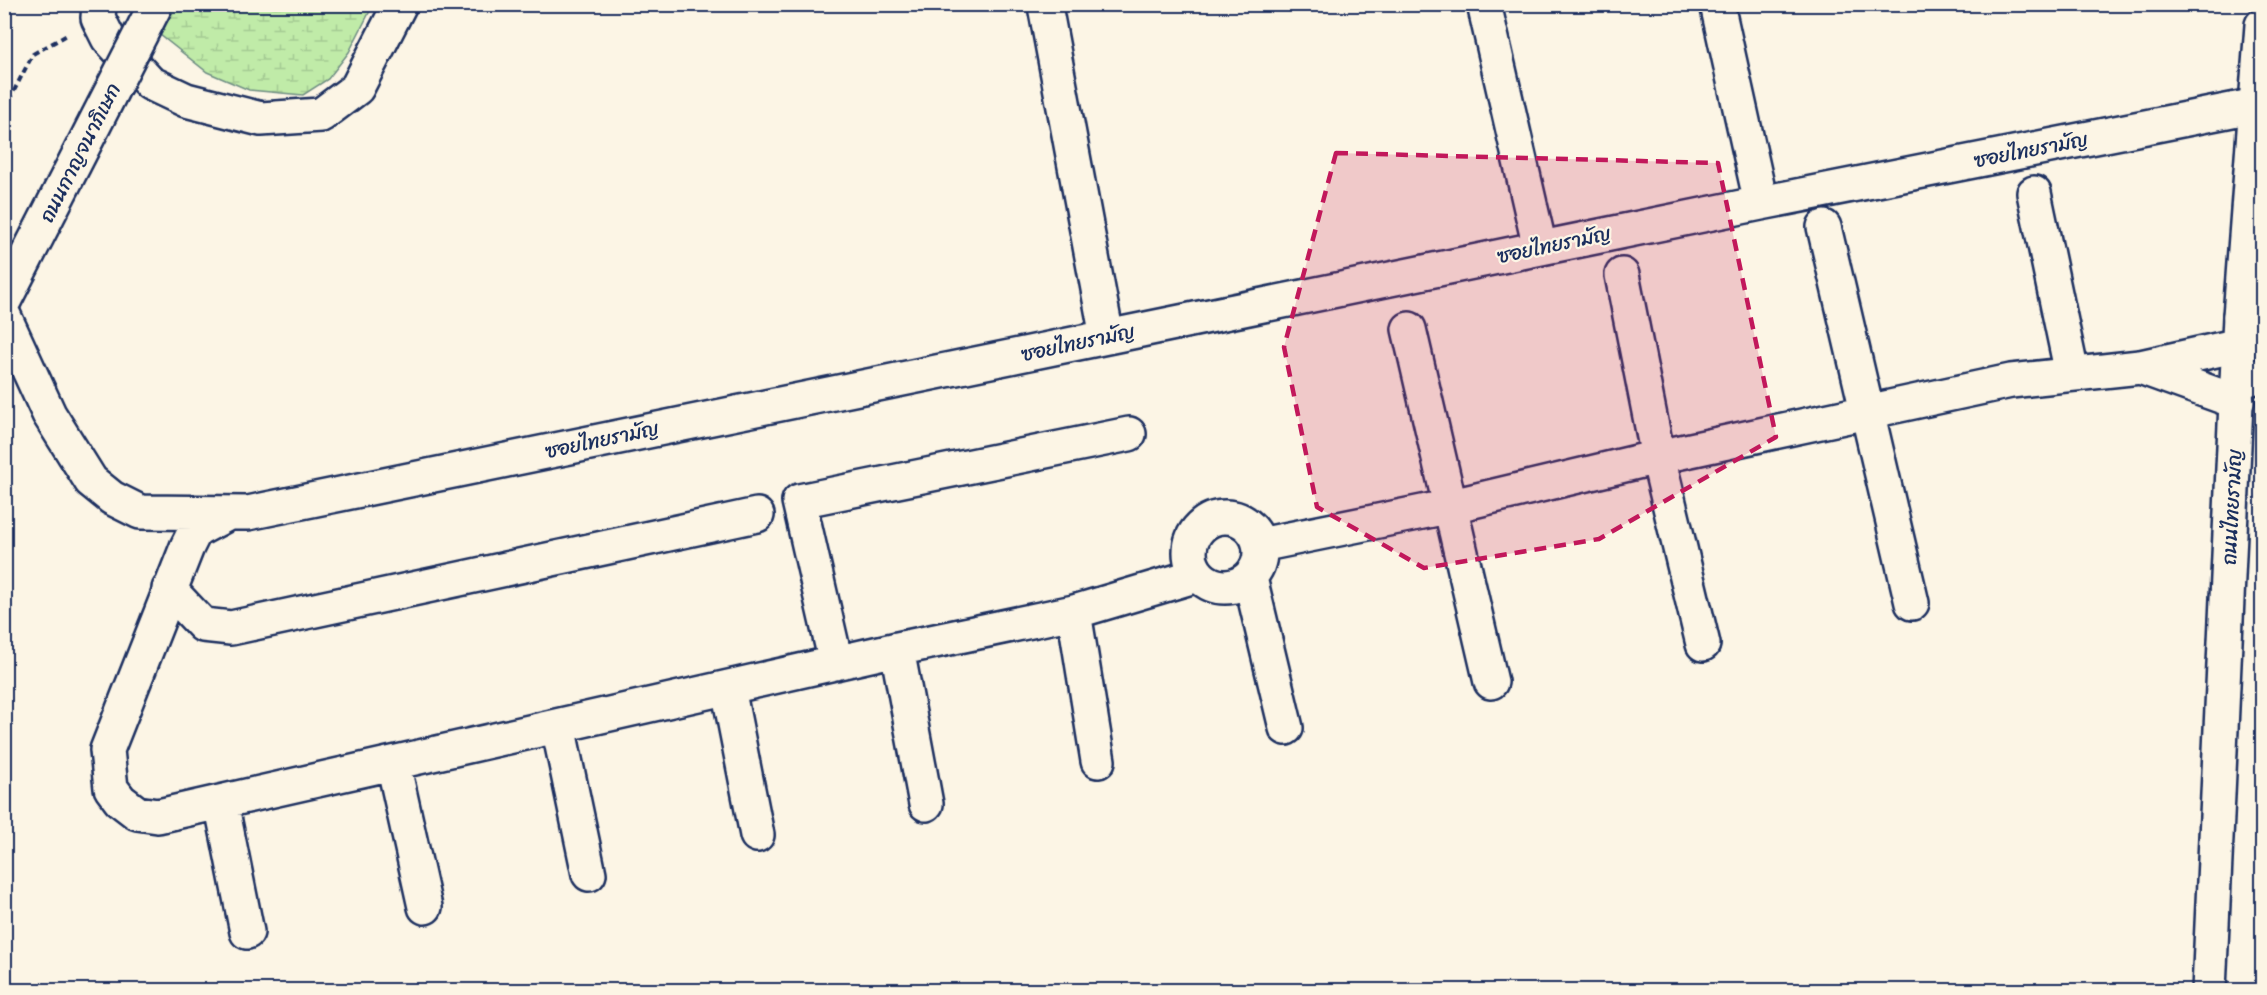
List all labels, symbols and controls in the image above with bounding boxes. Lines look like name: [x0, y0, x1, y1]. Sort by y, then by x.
street label: ถนนกาญจนาภิเษก: [30, 77, 130, 229]
street label: ซอยไทยรามัญ: [1971, 122, 2091, 178]
street label: ซอยไทยรามัญ: [1494, 216, 1614, 274]
street label: ซอยไทยรามัญ: [1018, 314, 1138, 372]
street label: ซอยไทยรามัญ: [542, 411, 662, 469]
street label: ถนนไทยรามัญ: [2211, 448, 2253, 566]

